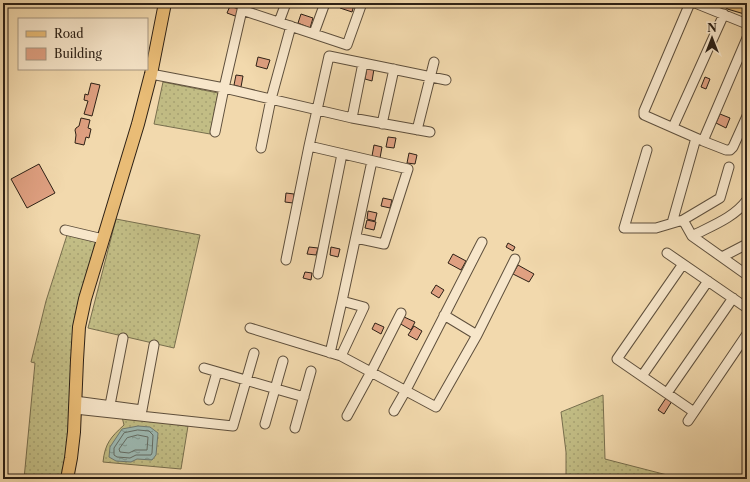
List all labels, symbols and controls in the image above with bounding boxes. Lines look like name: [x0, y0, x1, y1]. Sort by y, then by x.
legend: [18, 18, 148, 70]
north arrow: [692, 18, 732, 58]
text: N: [707, 21, 717, 35]
text: Road: [54, 26, 84, 41]
text: Building: [54, 46, 102, 61]

